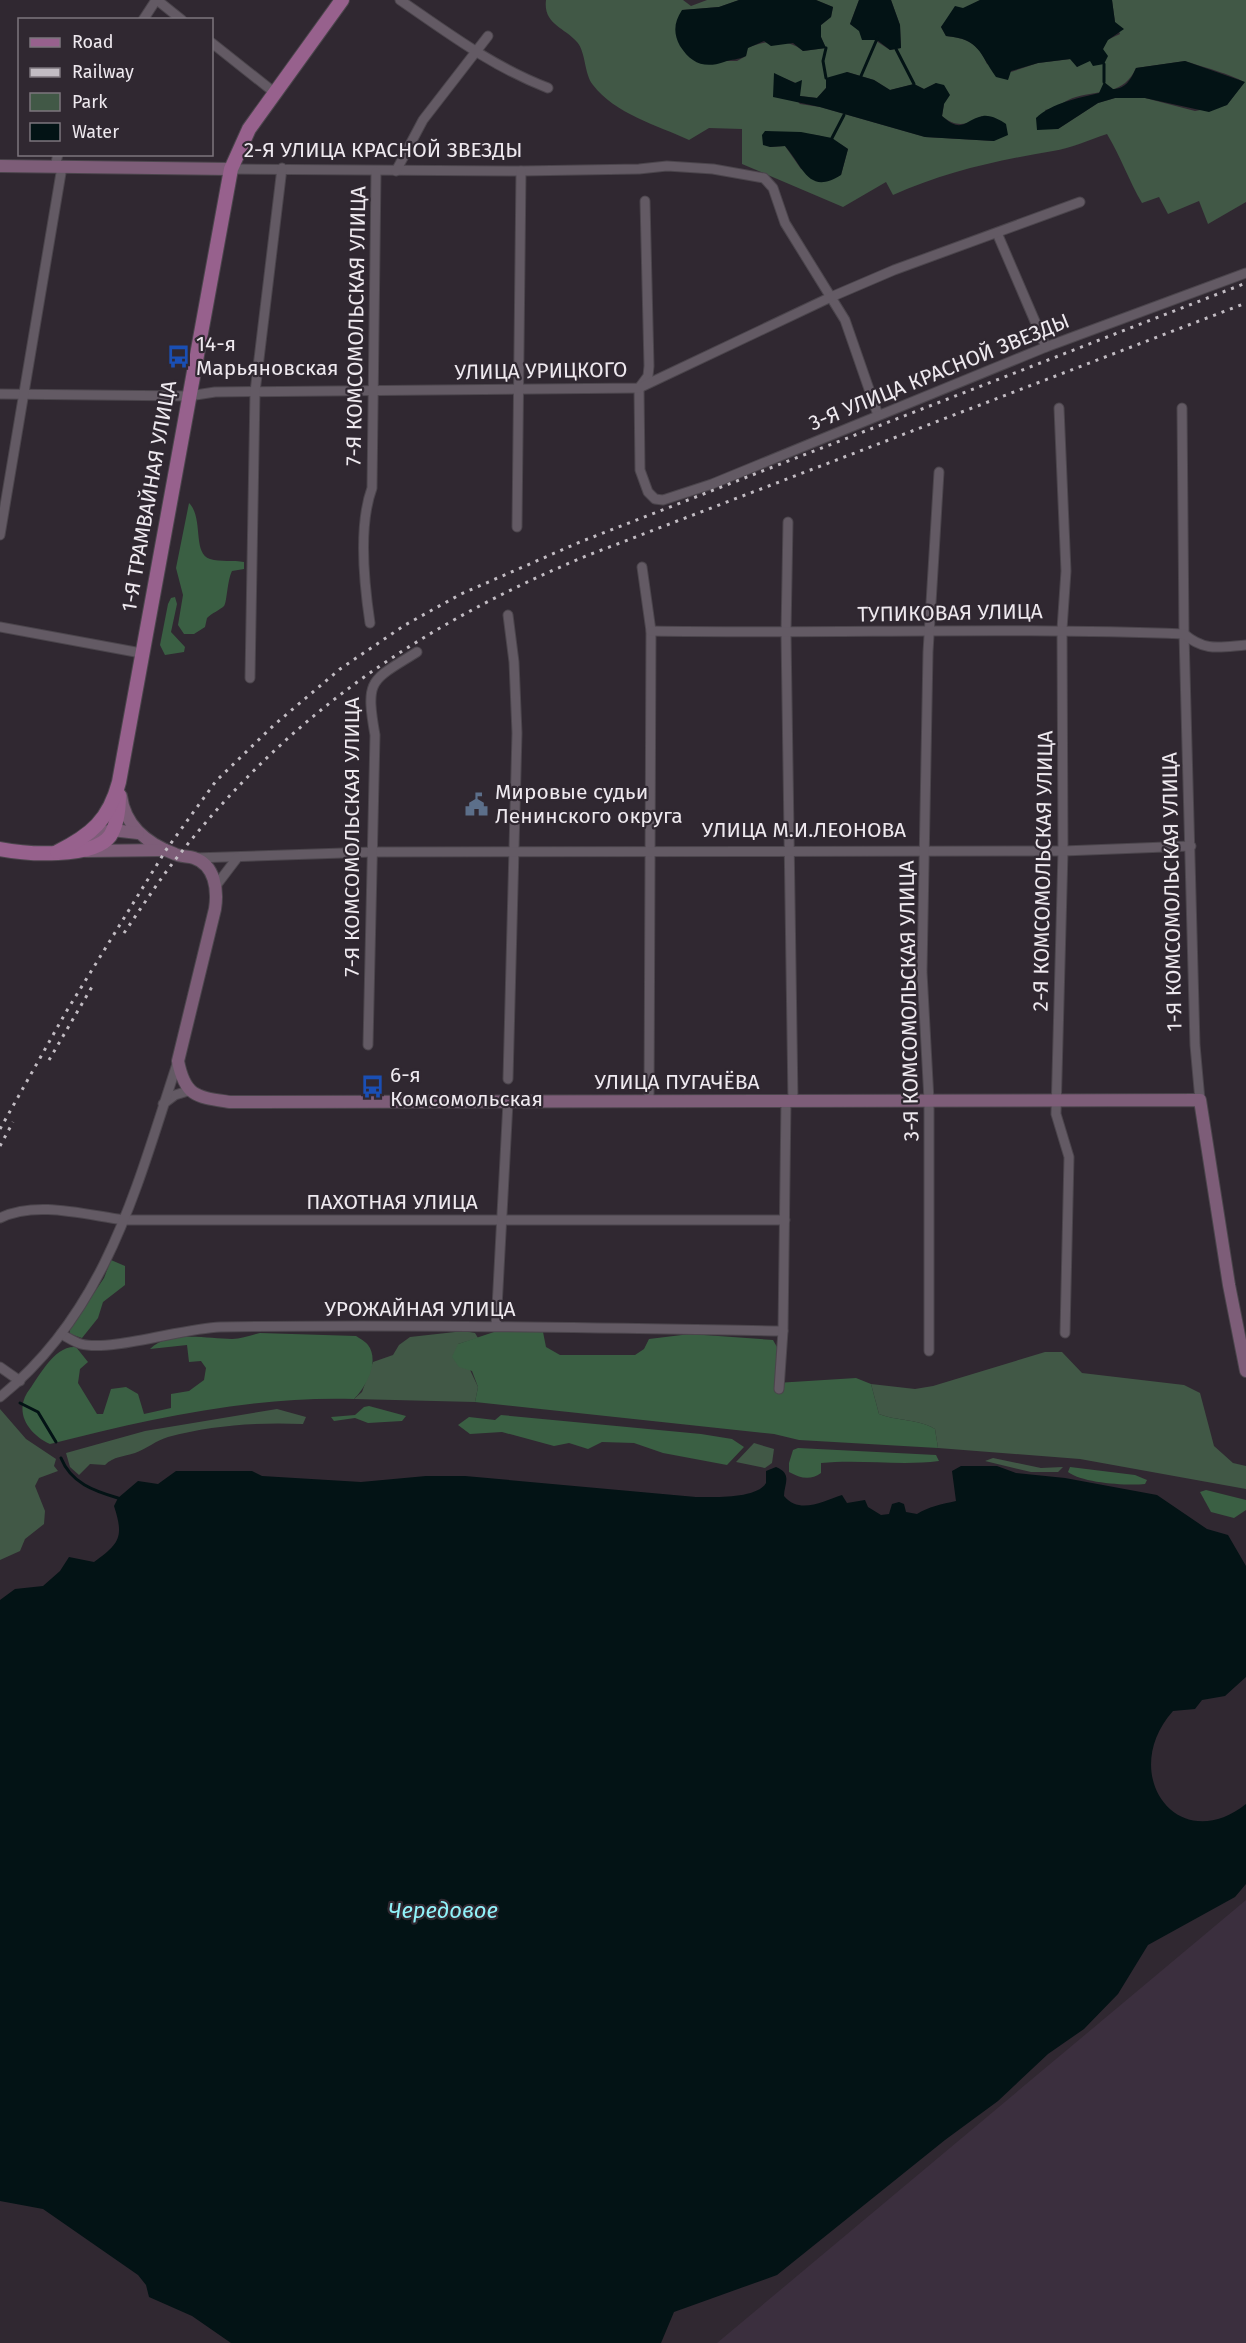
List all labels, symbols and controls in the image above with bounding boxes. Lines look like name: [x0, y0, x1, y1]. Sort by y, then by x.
legend: [18, 18, 213, 156]
text: Road: [72, 31, 114, 53]
text: Railway: [72, 61, 134, 83]
text: Park: [72, 91, 108, 113]
text: Water: [72, 121, 119, 143]
street label: 2-Я УЛИЦА КРАСНОЙ ЗВЕЗДЫ: [244, 137, 522, 163]
street label: 7-Я КОМСОМОЛЬСКАЯ УЛИЦА: [341, 186, 371, 466]
street label: 3-Я УЛИЦА КРАСНОЙ ЗВЕЗДЫ: [805, 308, 1073, 436]
place label: 14-я Марьяновская: [196, 331, 339, 381]
bus stop icon: 14-я Марьяновская: [165, 343, 191, 369]
street label: УЛИЦА УРИЦКОГО: [454, 356, 628, 386]
street label: 1-Я ТРАМВАЙНАЯ УЛИЦА: [116, 378, 182, 614]
street label: ТУПИКОВАЯ УЛИЦА: [857, 598, 1043, 628]
street label: 7-Я КОМСОМОЛЬСКАЯ УЛИЦА: [339, 697, 365, 977]
street label: 2-Я КОМСОМОЛЬСКАЯ УЛИЦА: [1028, 730, 1058, 1012]
street label: 1-Я КОМСОМОЛЬСКАЯ УЛИЦА: [1157, 752, 1187, 1032]
place label: Мировые судьи Ленинского округа: [495, 779, 683, 829]
public building icon: Мировые судьи Ленинского округа: [464, 791, 490, 817]
street label: УЛИЦА М.И.ЛЕОНОВА: [702, 817, 906, 843]
street label: 3-Я КОМСОМОЛЬСКАЯ УЛИЦА: [894, 860, 924, 1142]
place label: 6-я Комсомольская: [390, 1062, 543, 1112]
street label: УЛИЦА ПУГАЧЁВА: [595, 1069, 760, 1095]
bus stop icon: 6-я Комсомольская: [359, 1074, 385, 1100]
street label: ПАХОТНАЯ УЛИЦА: [306, 1189, 478, 1215]
street label: УРОЖАЙНАЯ УЛИЦА: [324, 1296, 516, 1322]
water label: Чередовое: [388, 1897, 498, 1924]

